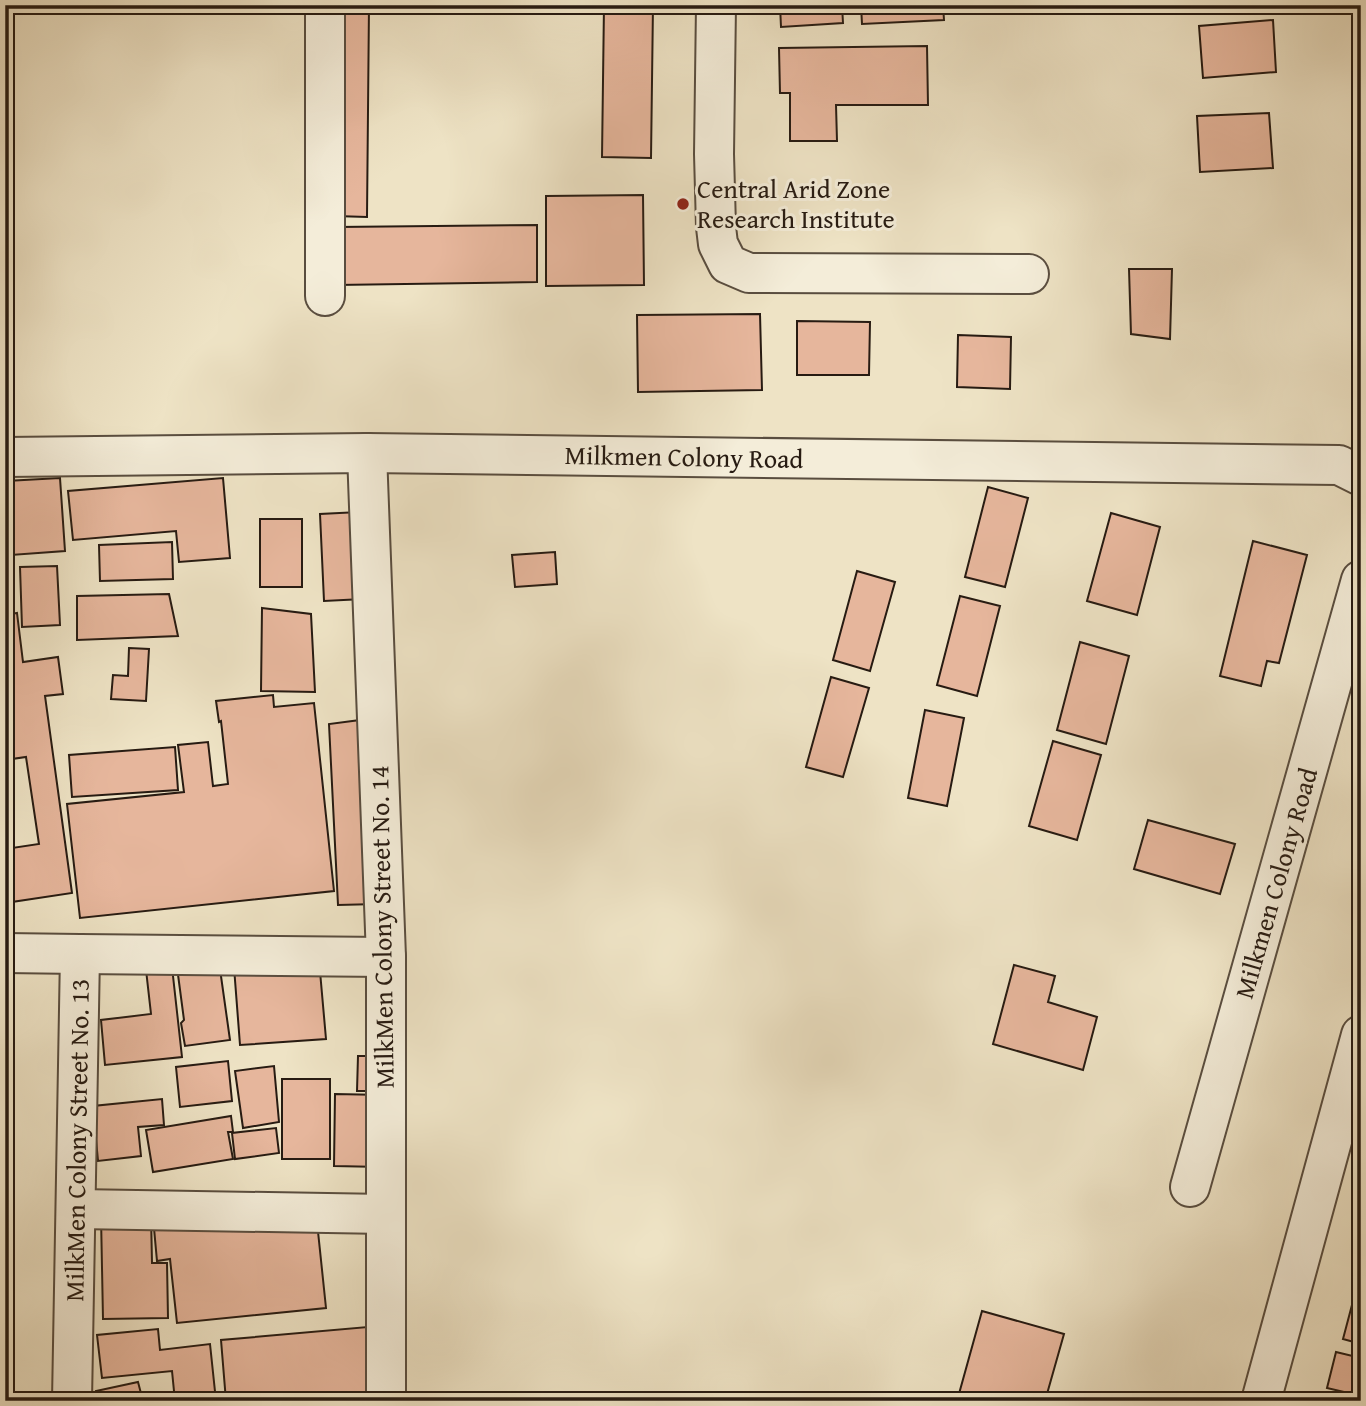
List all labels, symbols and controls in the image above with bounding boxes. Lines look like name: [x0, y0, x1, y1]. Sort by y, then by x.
place label: Central Arid Zone Research Institute: [697, 169, 895, 238]
marker: Central Arid Zone Research Institute: [675, 196, 691, 212]
street label: Milkmen Colony Road: [564, 435, 804, 478]
street label: Milkmen Colony Road: [1224, 763, 1327, 1003]
street label: MilkMen Colony Street No. 14: [359, 765, 404, 1089]
street label: MilkMen Colony Street No. 13: [54, 978, 99, 1302]

